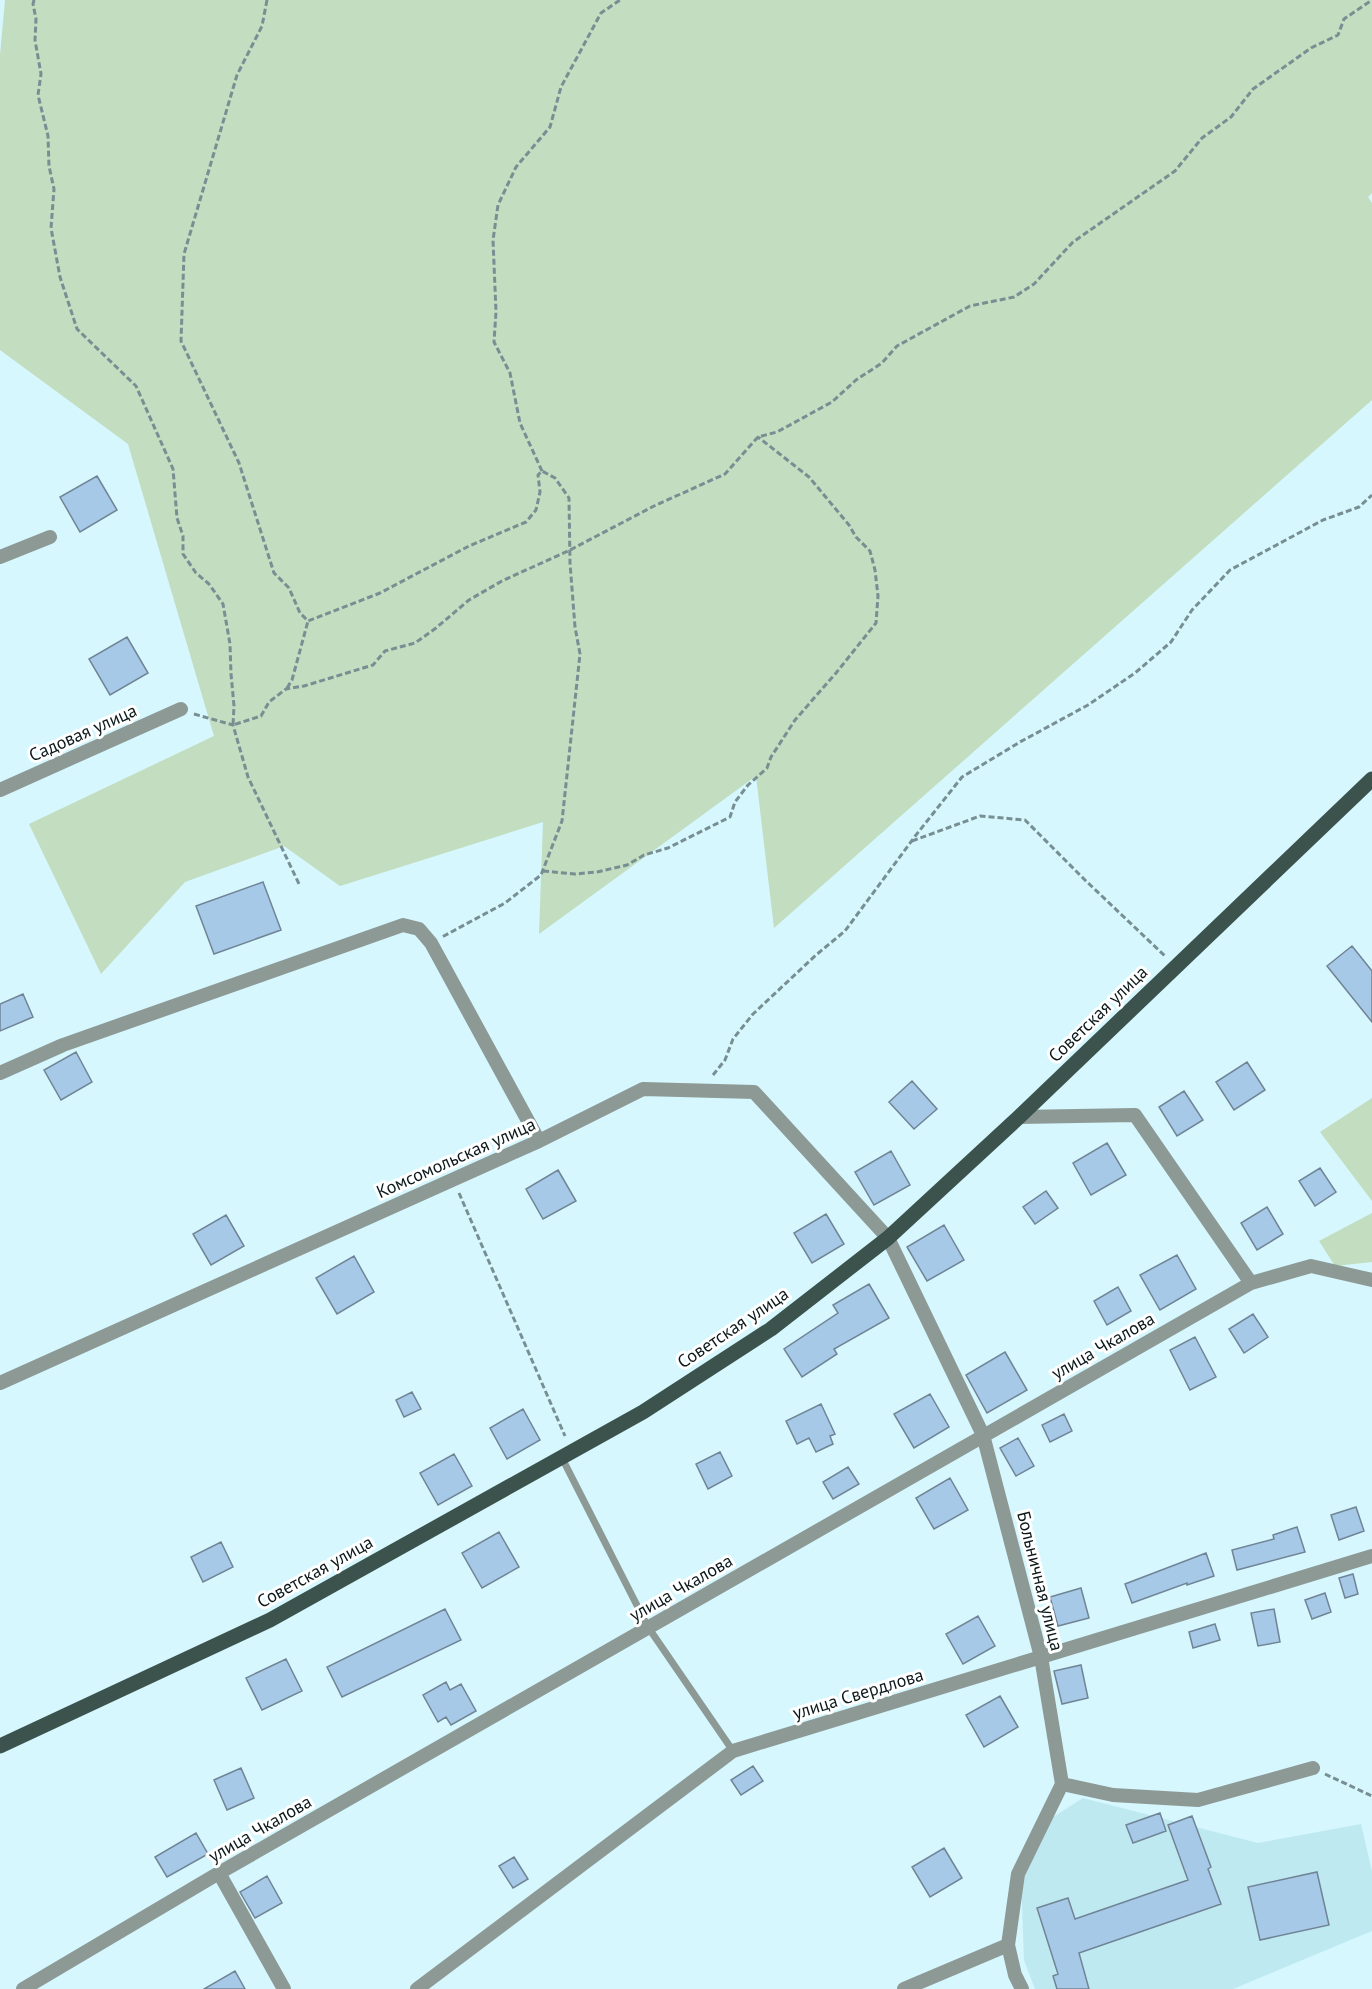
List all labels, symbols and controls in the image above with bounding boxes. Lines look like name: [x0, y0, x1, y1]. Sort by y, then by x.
street label: Садовая улица: [25, 699, 140, 767]
street label: Советская улица: [1043, 961, 1152, 1067]
street label: Комсомольская улица: [373, 1112, 539, 1203]
street label: Советская улица: [673, 1282, 793, 1373]
street label: улица Чкалова: [1047, 1307, 1159, 1384]
street label: Больничная улица: [1012, 1509, 1069, 1653]
street label: Советская улица: [253, 1530, 377, 1613]
street label: улица Чкалова: [625, 1549, 737, 1626]
street label: улица Свердлова: [790, 1663, 926, 1724]
street label: улица Чкалова: [204, 1790, 316, 1867]

